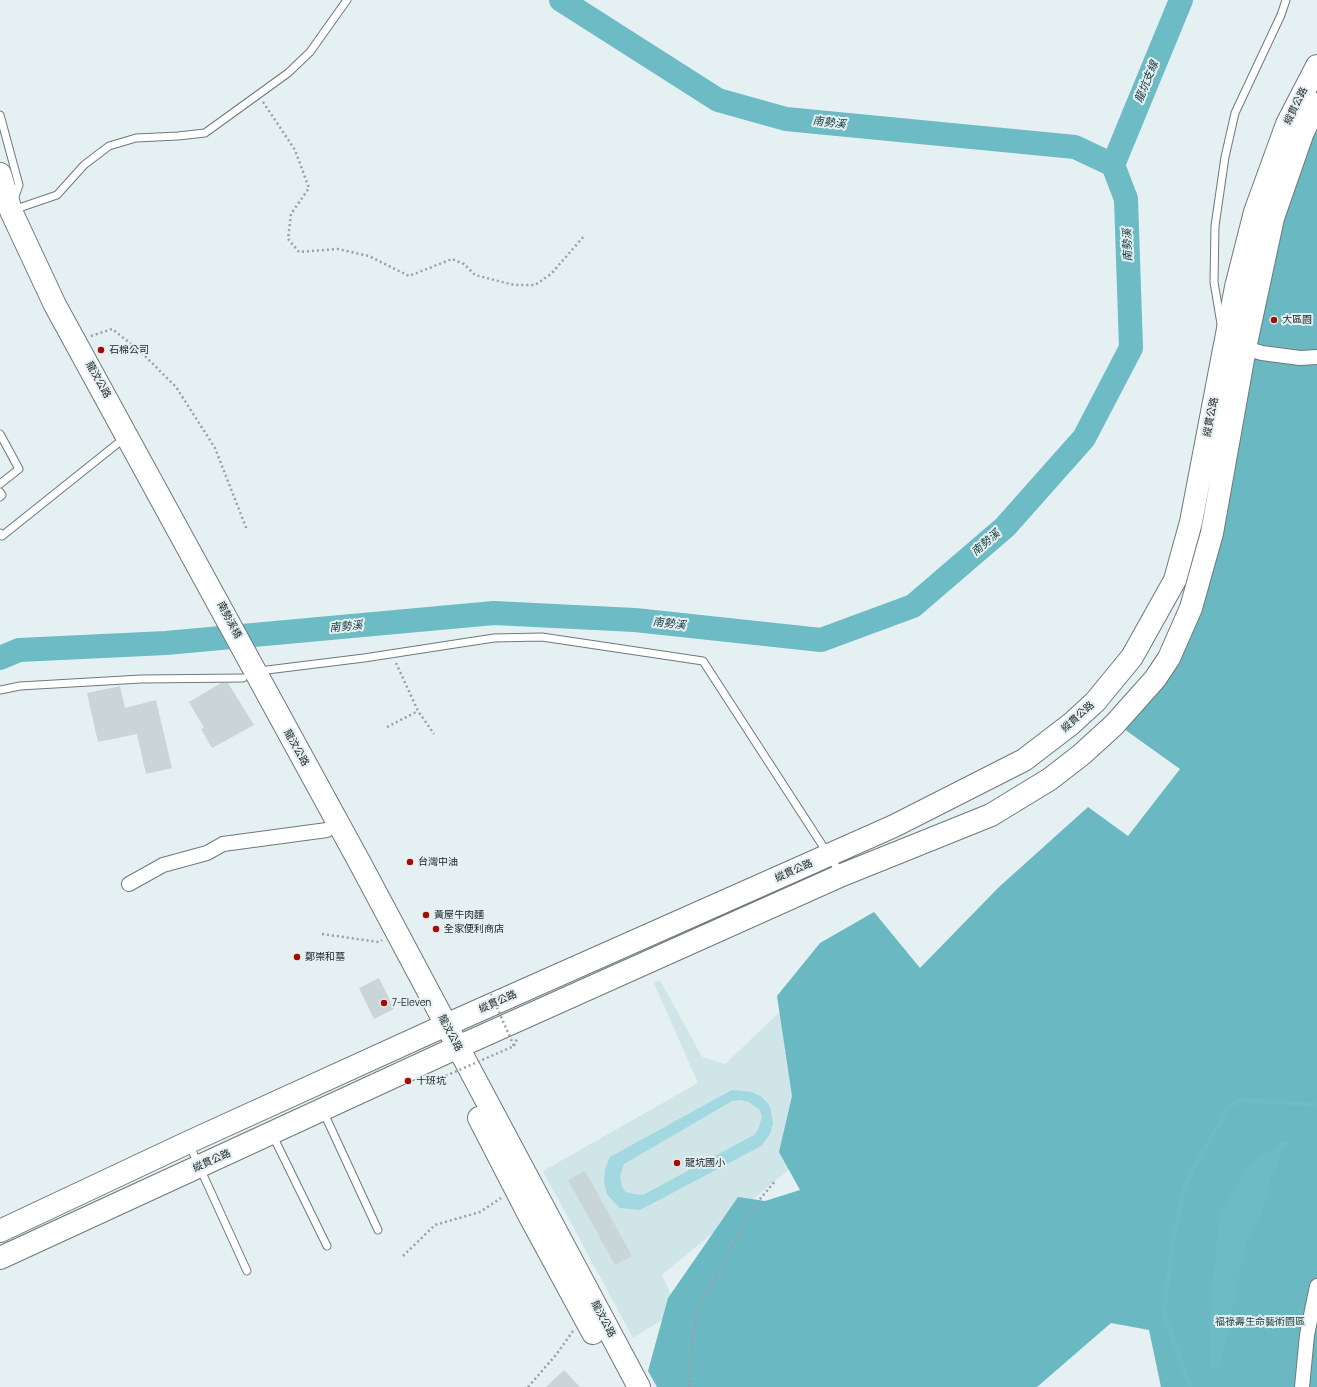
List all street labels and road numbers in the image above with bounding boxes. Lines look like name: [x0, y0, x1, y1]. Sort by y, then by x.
street label: 縱貫公路: [1282, 85, 1310, 127]
street label: 龍汶公路: [83, 360, 113, 400]
street label: 縱貫公路: [1201, 396, 1221, 438]
street label: 南勢溪橋: [214, 600, 244, 640]
street label: 縱貫公路: [1059, 699, 1097, 735]
street label: 龍汶公路: [281, 728, 311, 768]
street label: 縱貫公路: [773, 857, 815, 885]
street label: 縱貫公路: [477, 988, 519, 1016]
street label: 龍汶公路: [435, 1013, 465, 1053]
street label: 縱貫公路: [191, 1147, 233, 1175]
street label: 龍汶公路: [588, 1299, 618, 1339]

